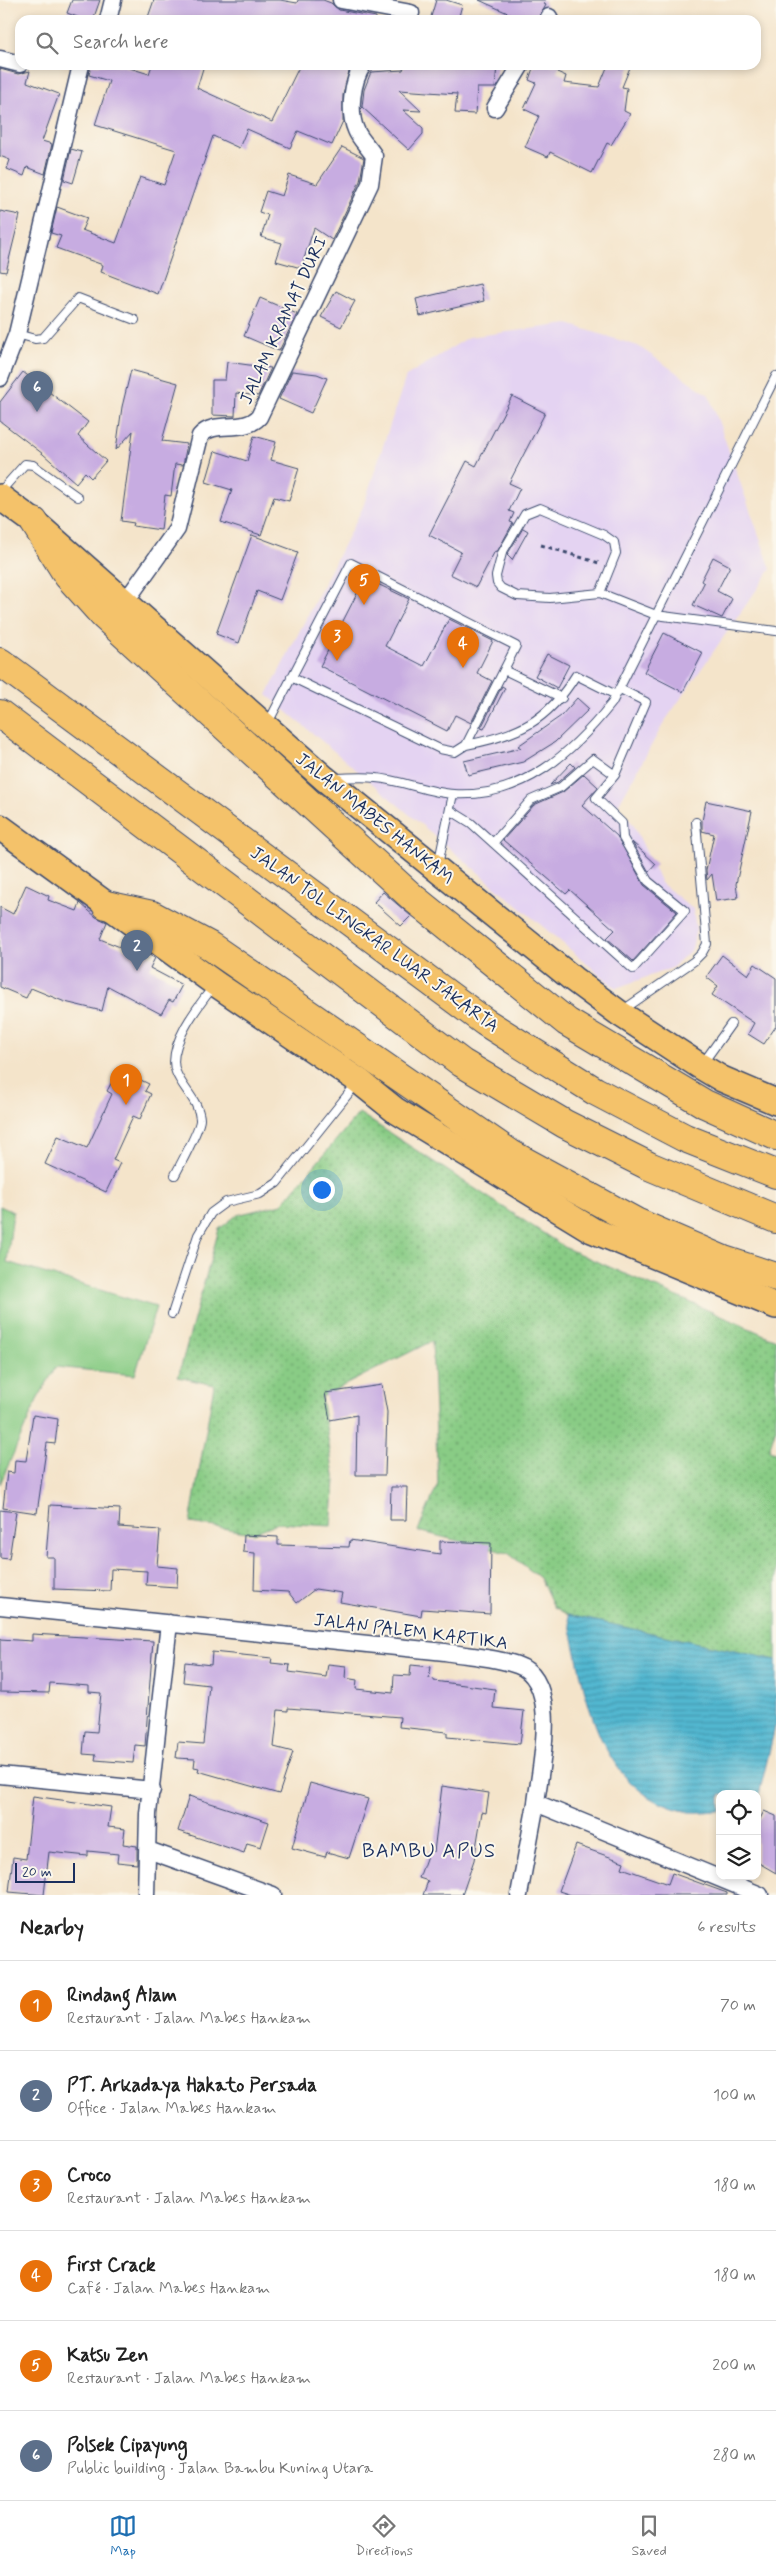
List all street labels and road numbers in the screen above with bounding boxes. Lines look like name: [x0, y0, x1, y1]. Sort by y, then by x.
street label: JALAM KRAMAT DURI: [234, 233, 333, 408]
street label: JALAN MABES HANKAM: [290, 748, 458, 890]
street label: JALAN TOL LINGKAR LUAR JAKARTA: [245, 841, 504, 1038]
street label: JALAN PALEM KARTIKA: [312, 1608, 509, 1656]

